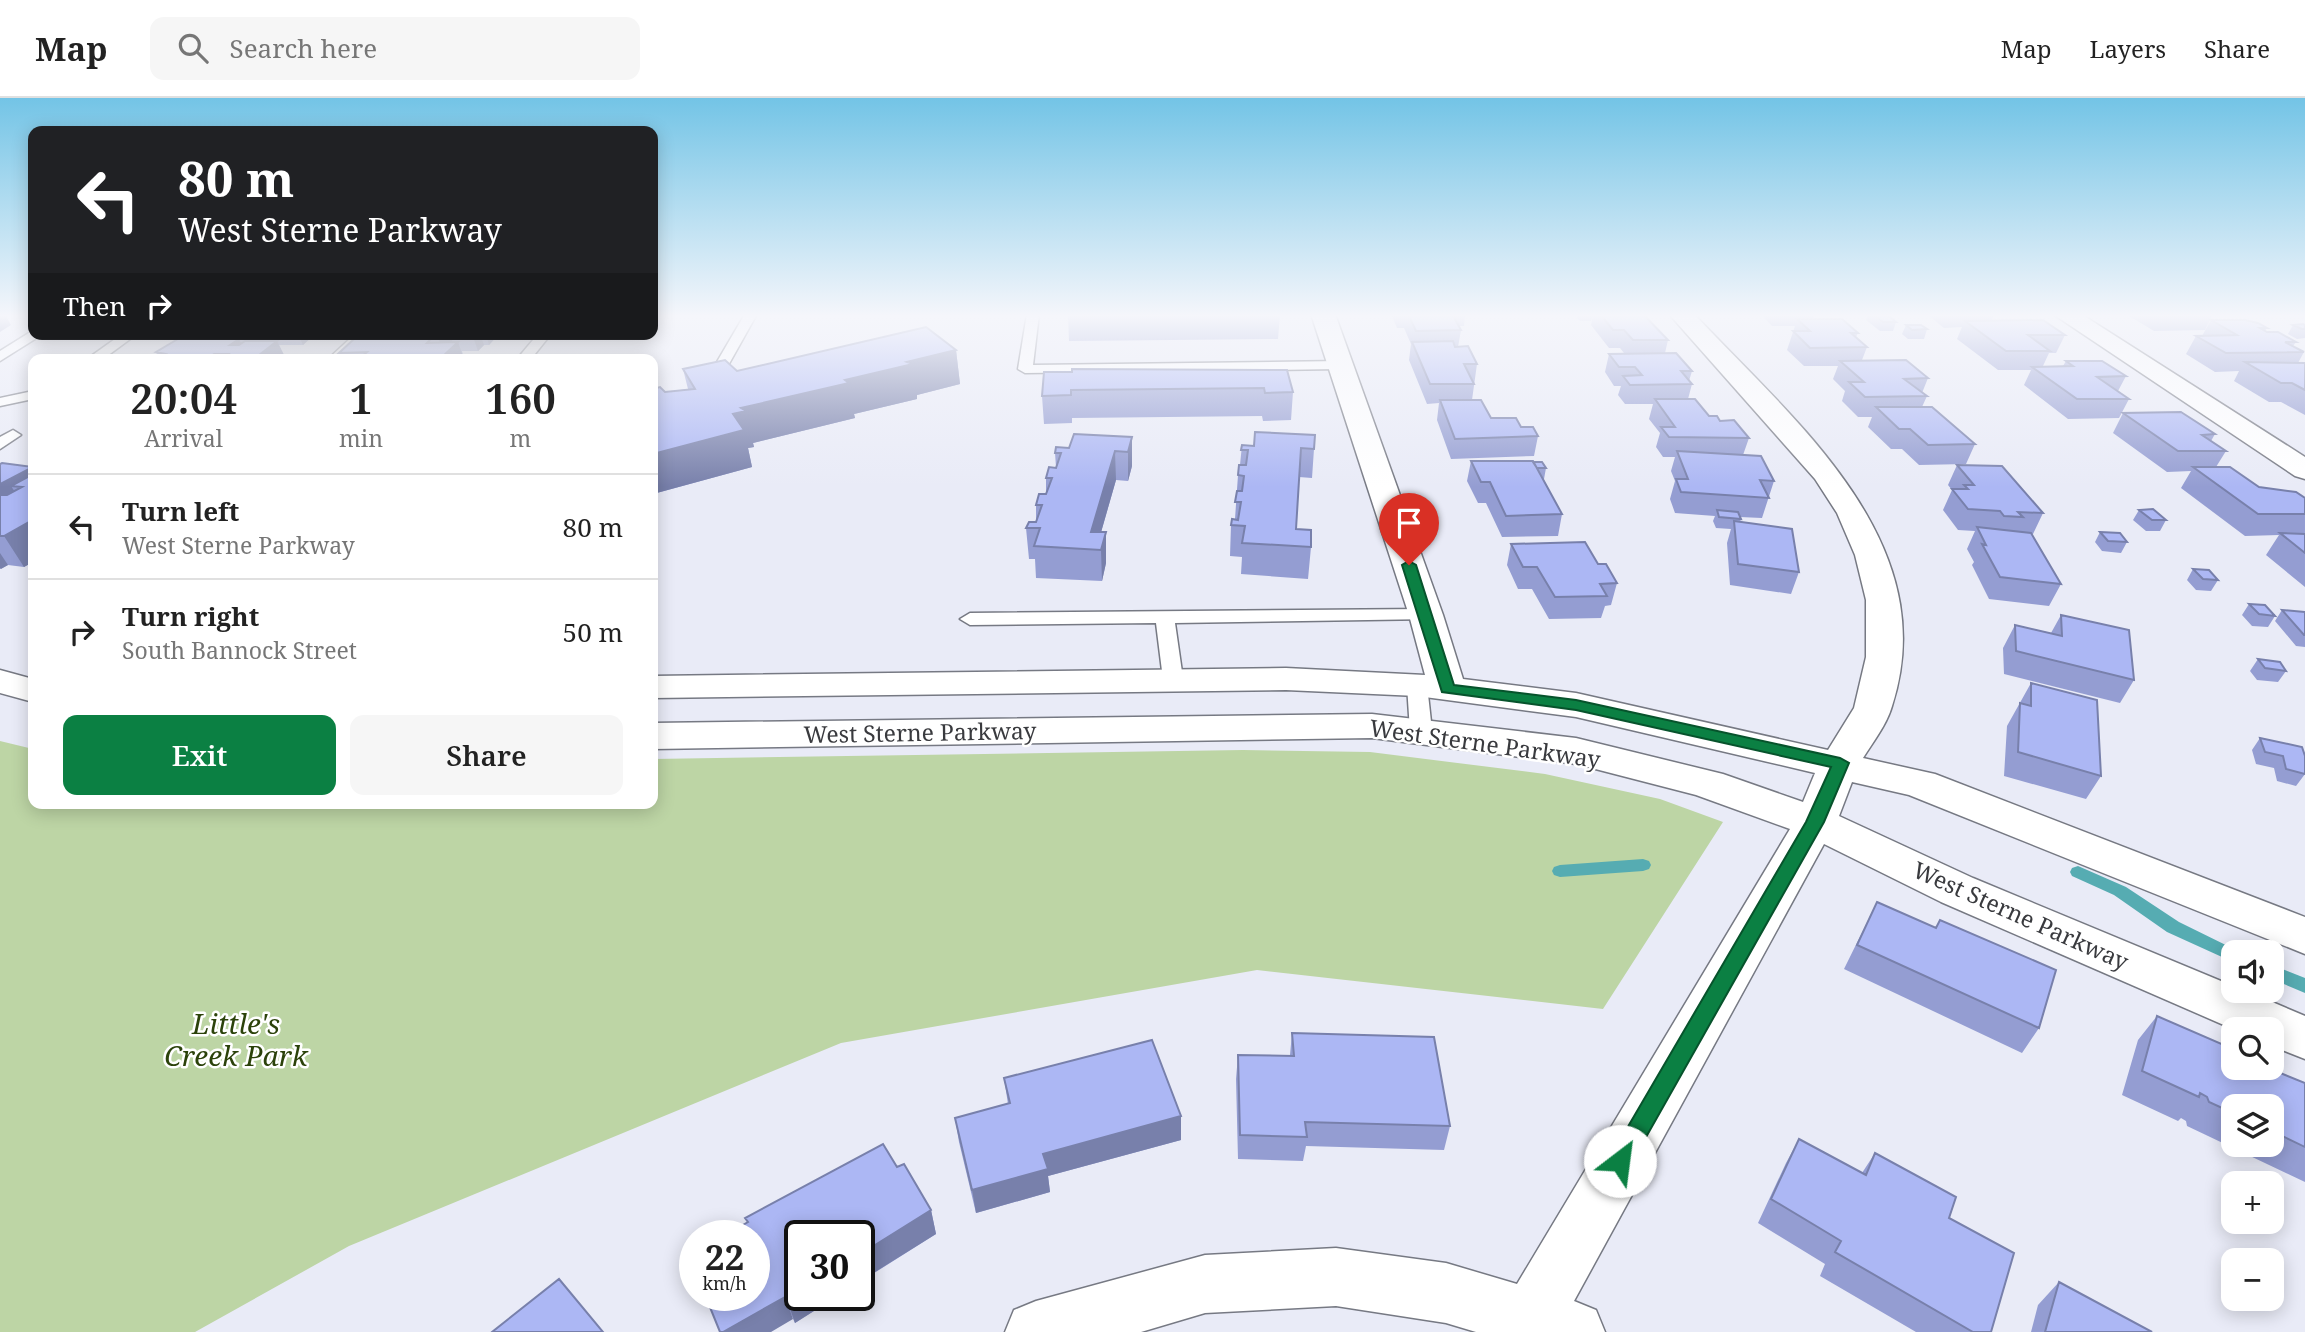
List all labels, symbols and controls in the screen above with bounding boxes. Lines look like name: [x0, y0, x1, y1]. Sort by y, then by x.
search box: [150, 17, 640, 80]
text: Map: [35, 26, 108, 71]
icon: search: [174, 29, 212, 67]
text: Search here: [230, 30, 377, 66]
text: Map: [2001, 32, 2052, 65]
text: Layers: [2090, 32, 2166, 65]
text: Share: [2204, 32, 2270, 65]
text: 80 m: [178, 145, 294, 211]
icon: left: [63, 154, 154, 245]
text: West Sterne Parkway: [178, 208, 502, 251]
icon: right: [140, 287, 178, 325]
text: Then: [63, 288, 126, 324]
text: 20:04: [130, 369, 237, 426]
text: 1: [349, 369, 373, 426]
text: 160: [485, 369, 556, 426]
text: Arrival: [144, 422, 223, 454]
text: min: [339, 422, 383, 454]
text: m: [510, 422, 531, 454]
text: Turn left: [122, 493, 239, 529]
pin: [1379, 493, 1439, 565]
icon: arrive: [1390, 504, 1428, 542]
icon: left: [63, 508, 101, 546]
text: 80 m: [563, 509, 623, 545]
text: West Sterne Parkway: [122, 529, 355, 561]
text: Turn right: [122, 598, 259, 634]
icon: right: [63, 613, 101, 651]
text: 50 m: [563, 614, 623, 650]
text: South Bannock Street: [122, 634, 357, 666]
street label: West Sterne Parkway: [1368, 711, 1602, 775]
street label: West Sterne Parkway: [803, 714, 1037, 750]
button: Exit: [63, 715, 336, 795]
button: Share: [350, 715, 623, 795]
street label: West Sterne Parkway: [1908, 853, 2134, 977]
map controls: [2221, 940, 2284, 1311]
button: sound: [2221, 940, 2284, 1003]
park label: Little's Creek Park: [164, 1004, 309, 1074]
button: search: [2221, 1017, 2284, 1080]
button: layers: [2221, 1094, 2284, 1157]
position arrow: [1583, 1124, 1657, 1198]
button: +: [2221, 1171, 2284, 1234]
speed limit sign: 30: [784, 1220, 875, 1311]
text: 22: [705, 1233, 744, 1280]
button: −: [2221, 1248, 2284, 1311]
text: km/h: [702, 1271, 747, 1295]

